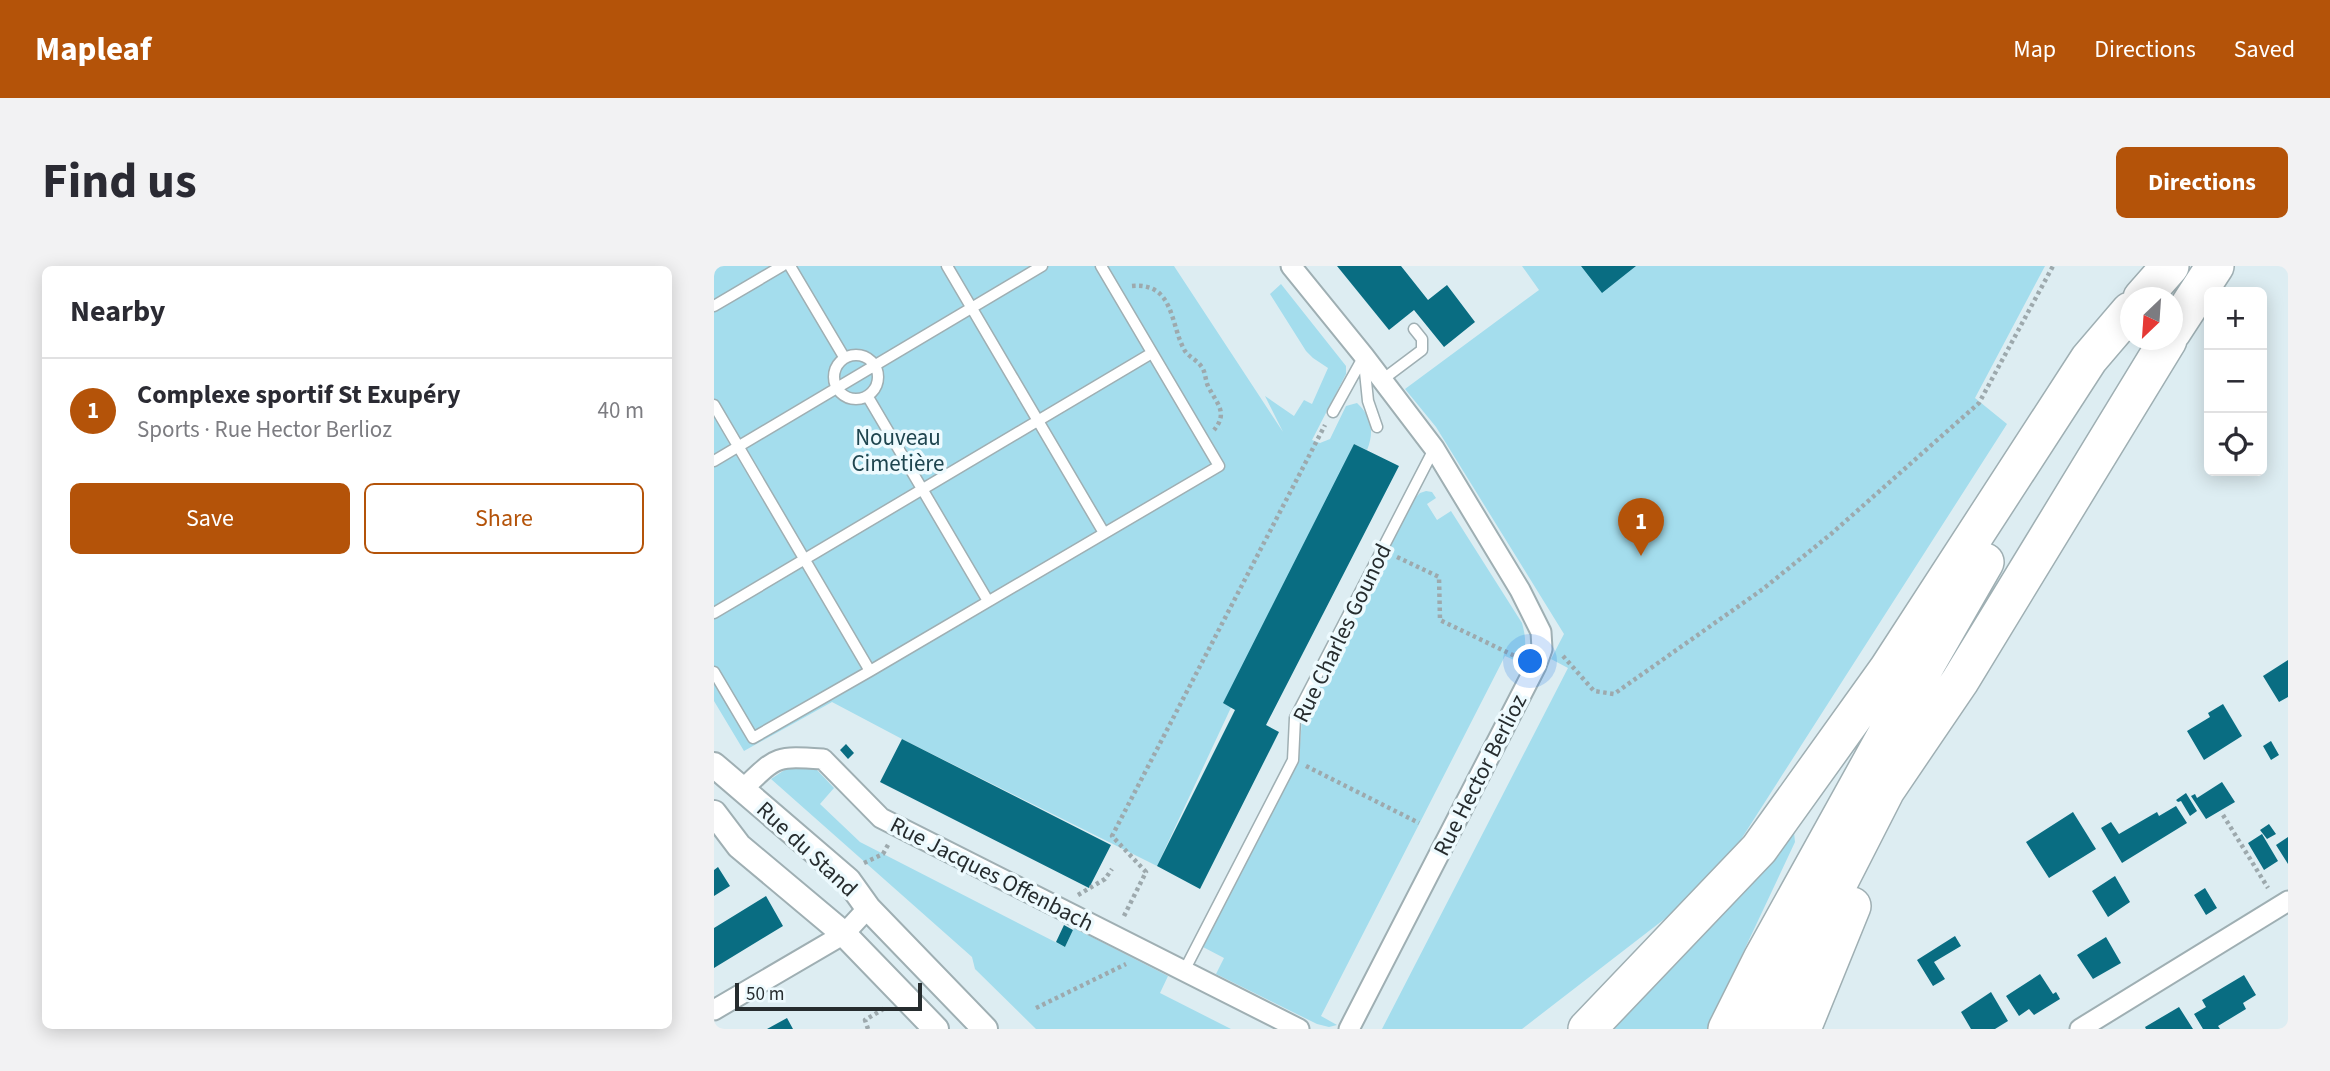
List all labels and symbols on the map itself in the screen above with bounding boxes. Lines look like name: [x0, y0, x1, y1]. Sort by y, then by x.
north arrow: [2120, 287, 2183, 350]
park label: Nouveau Cimetière: [851, 421, 945, 480]
pin: 1: [1618, 498, 1664, 556]
street label: Rue Charles Gounod: [1284, 538, 1400, 728]
your location: [1513, 644, 1547, 678]
street label: Rue Hector Berlioz: [1425, 688, 1535, 861]
street label: Rue du Stand: [749, 793, 865, 905]
street label: Rue Jacques Offenbach: [885, 808, 1099, 940]
scale bar: [735, 980, 922, 1012]

